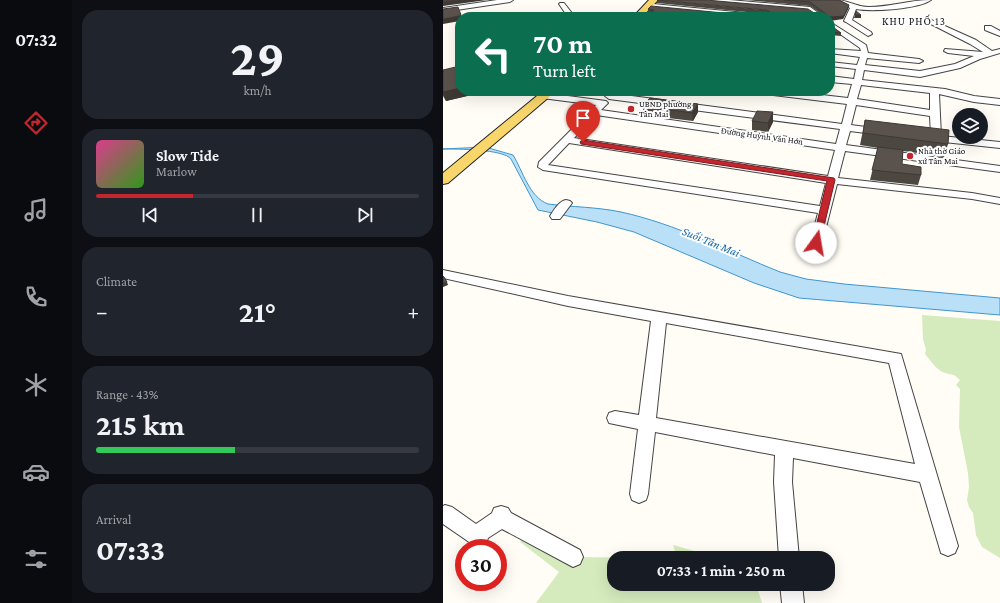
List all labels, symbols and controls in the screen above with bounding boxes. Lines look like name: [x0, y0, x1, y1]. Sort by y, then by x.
district label: KHU PHỐ 13: [882, 14, 946, 27]
text: 29: [230, 28, 285, 86]
icon: left: [467, 28, 519, 80]
text: 70 m: [533, 28, 592, 59]
text: 07:32: [15, 30, 57, 50]
text: Turn left: [533, 61, 596, 81]
text: km/h: [243, 83, 272, 98]
place label: UBND phường Tân Mai: [639, 99, 692, 119]
pin: [566, 101, 600, 142]
marker: UBND phường Tân Mai: [626, 104, 636, 114]
icon: arrive: [572, 107, 594, 129]
map controls: [952, 108, 988, 144]
button: layers: [952, 108, 988, 144]
icon: directions: [22, 109, 50, 137]
street label: Đường Huỳnh Văn Hớn: [720, 125, 804, 147]
place label: Nhà thờ Giáo xứ Tân Mai: [918, 146, 966, 166]
text: Slow Tide: [156, 148, 219, 164]
marker: Nhà thờ Giáo xứ Tân Mai: [905, 151, 915, 161]
text: Marlow: [156, 164, 197, 179]
icon: music: [22, 196, 50, 224]
icon: previous: [139, 204, 161, 226]
icon: pause: [246, 204, 268, 226]
icon: next: [354, 204, 376, 226]
position arrow: [795, 222, 837, 264]
water label: Suối Tân Mai: [680, 224, 743, 260]
text: Climate: [96, 274, 137, 289]
icon: phone: [22, 283, 50, 311]
text: 21°: [239, 295, 276, 328]
text: −: [96, 299, 108, 324]
text: +: [407, 299, 419, 324]
icon: climate: [22, 371, 50, 399]
text: Range · 43%: [96, 387, 158, 402]
text: 215 km: [96, 408, 185, 441]
icon: car: [22, 458, 50, 486]
text: Arrival: [96, 512, 131, 527]
text: 07:33: [96, 533, 165, 566]
speed limit sign: 30: [455, 539, 507, 591]
icon: filters: [22, 545, 50, 573]
text: 07:33 · 1 min · 250 m: [657, 563, 785, 579]

